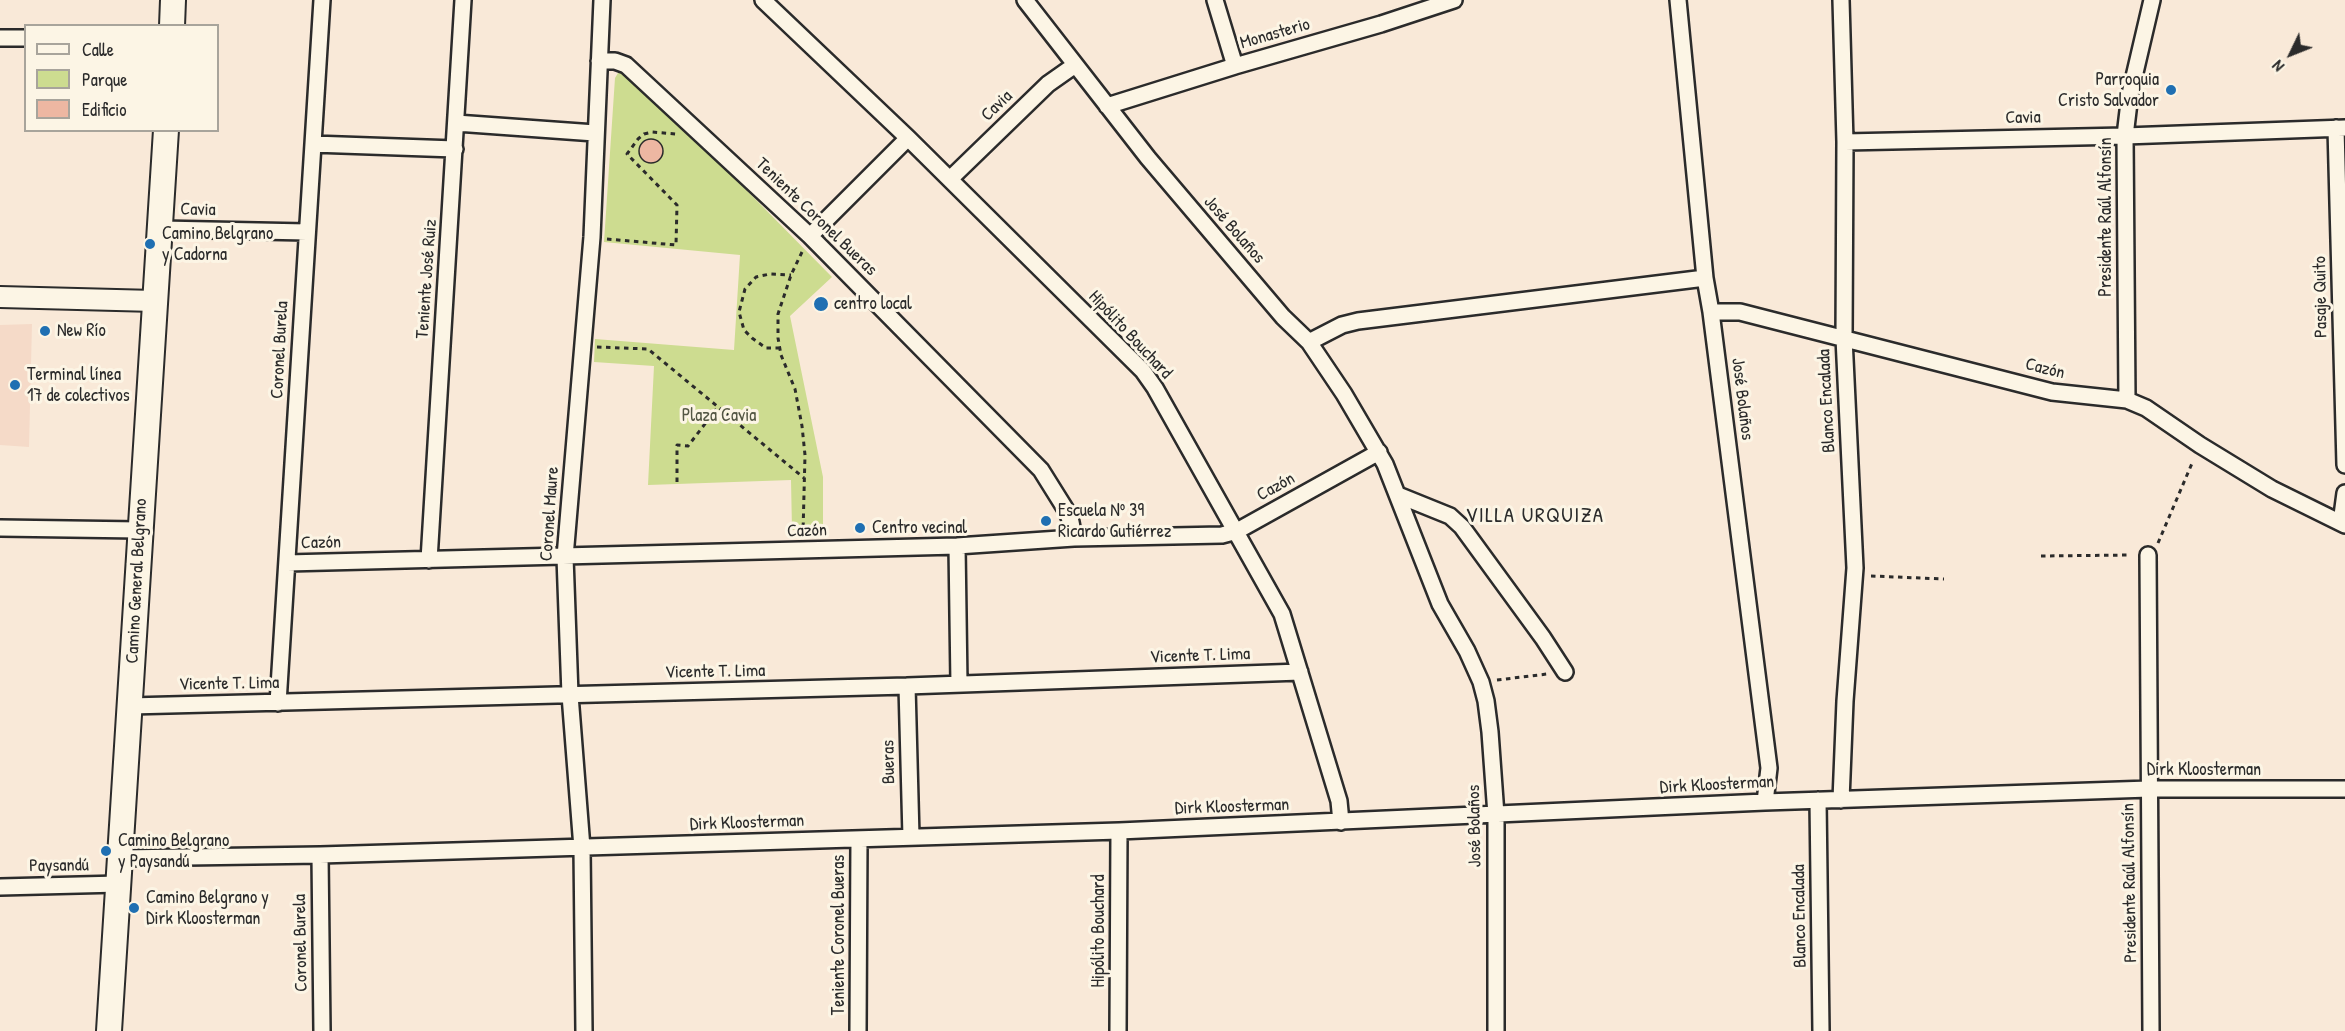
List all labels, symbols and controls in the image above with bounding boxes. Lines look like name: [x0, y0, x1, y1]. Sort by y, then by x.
street label: Monasterio: [1238, 14, 1312, 54]
legend: [24, 24, 219, 132]
north arrow: [2261, 24, 2321, 84]
text: Calle: [82, 37, 114, 62]
text: N: [2267, 56, 2289, 77]
text: Parque: [82, 67, 127, 92]
place label: Parroquia Cristo Salvador: [2058, 69, 2159, 112]
marker: Parroquia Cristo Salvador: [2164, 83, 2178, 97]
street label: Cavia: [977, 86, 1017, 126]
text: Edificio: [82, 97, 126, 122]
street label: Cavia: [2005, 107, 2041, 129]
street label: Presidente Raúl Alfonsín: [2095, 137, 2117, 297]
street label: Teniente Coronel Bueras: [751, 153, 881, 281]
street label: José Bolaños: [1199, 192, 1269, 268]
street label: Cavia: [180, 199, 216, 221]
street label: Teniente José Ruiz: [412, 218, 442, 340]
place label: Camino Belgrano y Cadorna: [162, 223, 273, 266]
marker: Camino Belgrano y Cadorna: [143, 237, 157, 251]
street label: Pasaje Quito: [2309, 256, 2333, 338]
street label: Hipólito Bouchard: [1084, 286, 1176, 384]
place label: centro local: [834, 293, 912, 315]
marker: centro local: [812, 295, 830, 313]
street label: Coronel Burela: [267, 301, 293, 399]
place label: New Río: [57, 320, 106, 342]
marker: New Río: [38, 324, 52, 338]
street label: Blanco Encalada: [1814, 349, 1840, 453]
street label: Cazón: [2023, 354, 2067, 384]
street label: José Bolaños: [1726, 357, 1758, 441]
place label: Terminal línea 17 de colectivos: [27, 364, 130, 406]
marker: Terminal línea 17 de colectivos: [8, 378, 22, 392]
park label: Plaza Cavia: [682, 405, 756, 427]
street label: Coronel Maure: [536, 466, 564, 562]
street label: Cazón: [1253, 468, 1299, 506]
street label: Camino General Belgrano: [122, 498, 152, 664]
place label: Escuela Nº 39 Ricardo Gutiérrez: [1058, 500, 1172, 542]
district label: VILLA URQUIZA: [1465, 503, 1605, 529]
marker: Escuela Nº 39 Ricardo Gutiérrez: [1039, 514, 1053, 528]
place label: Centro vecinal: [872, 517, 967, 539]
street label: Cazón: [787, 520, 827, 542]
marker: Centro vecinal: [853, 521, 867, 535]
street label: Cazón: [301, 532, 341, 554]
street label: Vicente T. Lima: [1149, 643, 1251, 669]
street label: Vicente T. Lima: [665, 660, 765, 684]
street label: Vicente T. Lima: [179, 672, 279, 696]
street label: Bueras: [878, 740, 900, 784]
street label: Dirk Kloosterman: [2147, 759, 2261, 781]
street label: Dirk Kloosterman: [1659, 771, 1775, 799]
street label: José Bolaños: [1463, 784, 1487, 868]
street label: Dirk Kloosterman: [1174, 794, 1290, 820]
street label: Presidente Raúl Alfonsín: [2118, 803, 2142, 963]
street label: Dirk Kloosterman: [689, 810, 805, 836]
place label: Camino Belgrano y Paysandú: [118, 830, 229, 872]
marker: Camino Belgrano y Paysandú: [99, 844, 113, 858]
street label: Paysandú: [29, 855, 89, 877]
street label: Teniente Coronel Bueras: [828, 855, 850, 1015]
street label: Blanco Encalada: [1788, 864, 1812, 968]
street label: Hipólito Bouchard: [1088, 875, 1110, 987]
place label: Camino Belgrano y Dirk Kloosterman: [146, 887, 269, 930]
street label: Coronel Burela: [289, 894, 313, 992]
marker: Camino Belgrano y Dirk Kloosterman: [127, 901, 141, 915]

